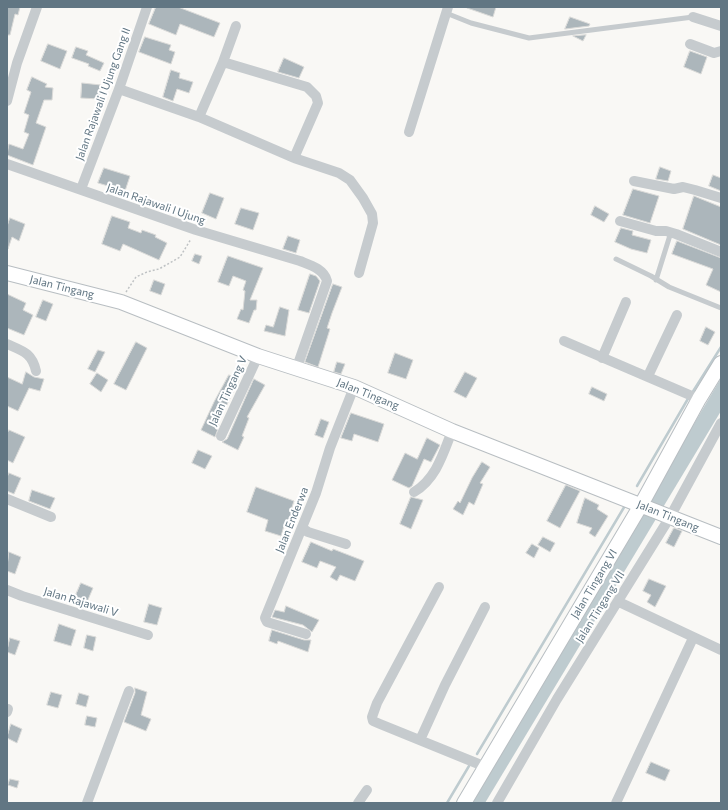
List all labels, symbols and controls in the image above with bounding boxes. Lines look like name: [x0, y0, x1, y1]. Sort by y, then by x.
street label: Jalan Rajawali I Ujung Gang II: [73, 26, 133, 162]
street label: Jalan Rajawali I Ujung: [105, 181, 207, 227]
street label: Jalan Tingang: [28, 273, 96, 301]
street label: Jalan Tingang V: [206, 354, 250, 428]
street label: Jalan Tingang: [335, 376, 401, 412]
street label: Jalan Enderwa: [273, 485, 311, 555]
street label: Jalan Tingang: [635, 498, 701, 534]
street label: Jalan Tingang VI: [568, 547, 620, 621]
street label: Jalan Tingang VII: [573, 569, 627, 645]
street label: Jalan Rajawali V: [42, 584, 120, 620]

